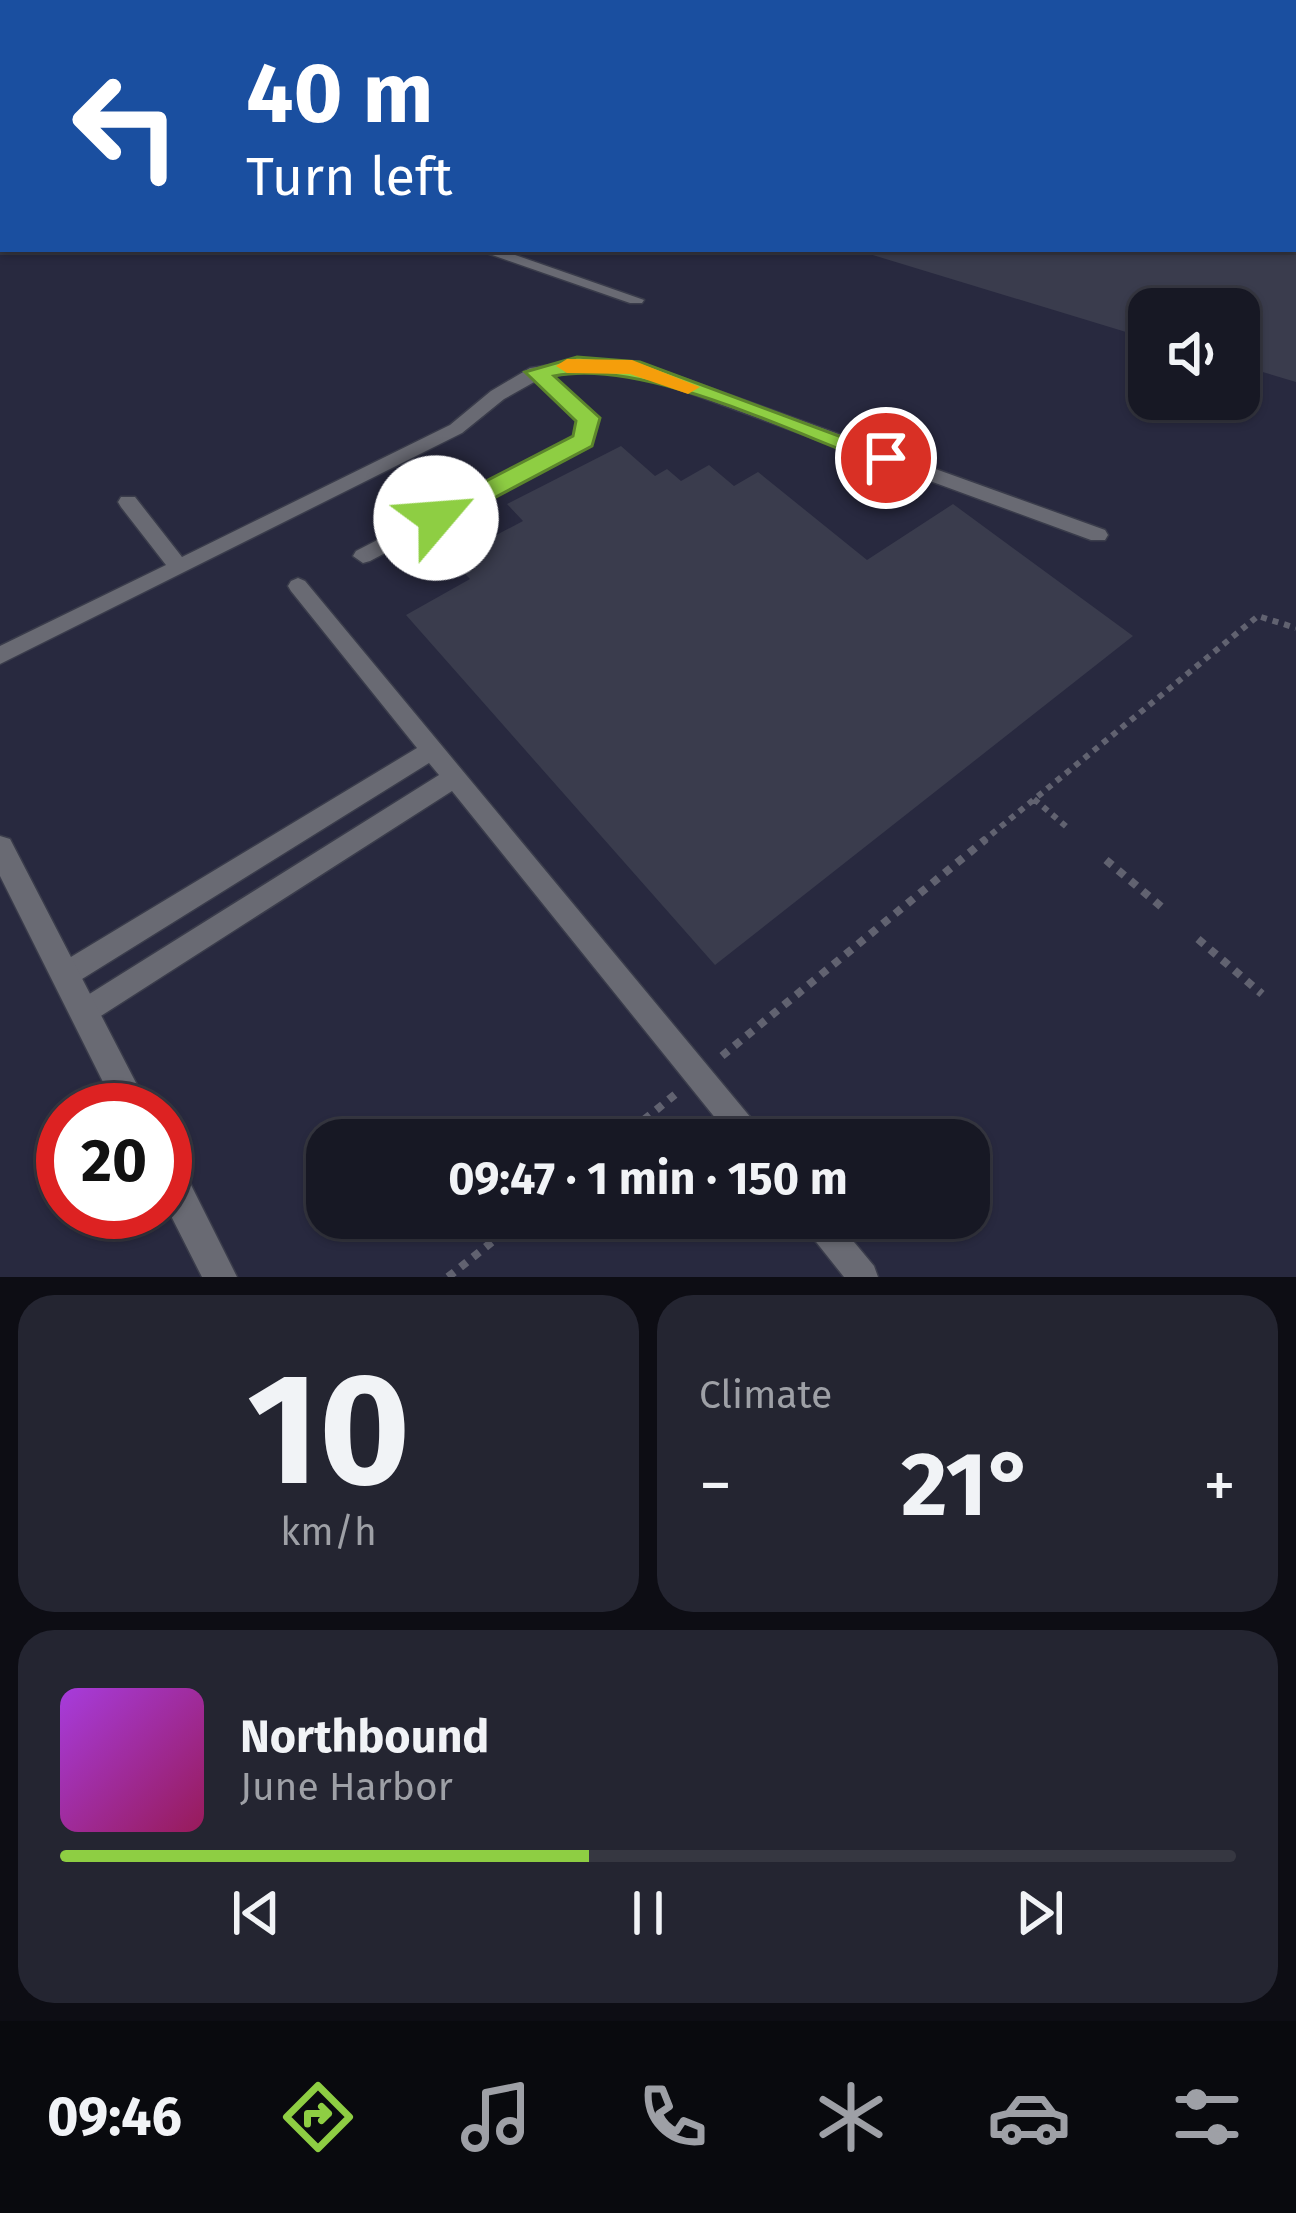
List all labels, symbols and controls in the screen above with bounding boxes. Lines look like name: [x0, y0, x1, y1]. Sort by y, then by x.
text: 40 m: [246, 43, 434, 144]
icon: left: [48, 48, 204, 204]
text: Turn left: [246, 145, 453, 209]
map controls: [1128, 288, 1260, 420]
button: sound: [1128, 288, 1260, 420]
pin: [835, 407, 937, 509]
icon: arrive: [853, 425, 919, 491]
position arrow: [373, 455, 499, 581]
speed limit sign: 20: [36, 1083, 192, 1239]
text: 09:47 · 1 min · 150 m: [448, 1152, 848, 1206]
text: 10: [247, 1337, 410, 1524]
text: Climate: [699, 1372, 832, 1418]
text: 21°: [901, 1431, 1034, 1539]
text: −: [699, 1446, 732, 1525]
text: +: [1203, 1446, 1236, 1525]
text: km/h: [280, 1509, 377, 1555]
text: Northbound: [240, 1710, 489, 1764]
text: June Harbor: [240, 1764, 453, 1810]
icon: previous: [223, 1880, 289, 1946]
icon: pause: [615, 1880, 681, 1946]
icon: next: [1007, 1880, 1073, 1946]
icon: directions: [276, 2075, 360, 2159]
icon: music: [454, 2075, 538, 2159]
icon: phone: [631, 2075, 715, 2159]
icon: climate: [809, 2075, 893, 2159]
icon: car: [987, 2075, 1071, 2159]
icon: filters: [1165, 2075, 1249, 2159]
text: 09:46: [47, 2085, 182, 2149]

